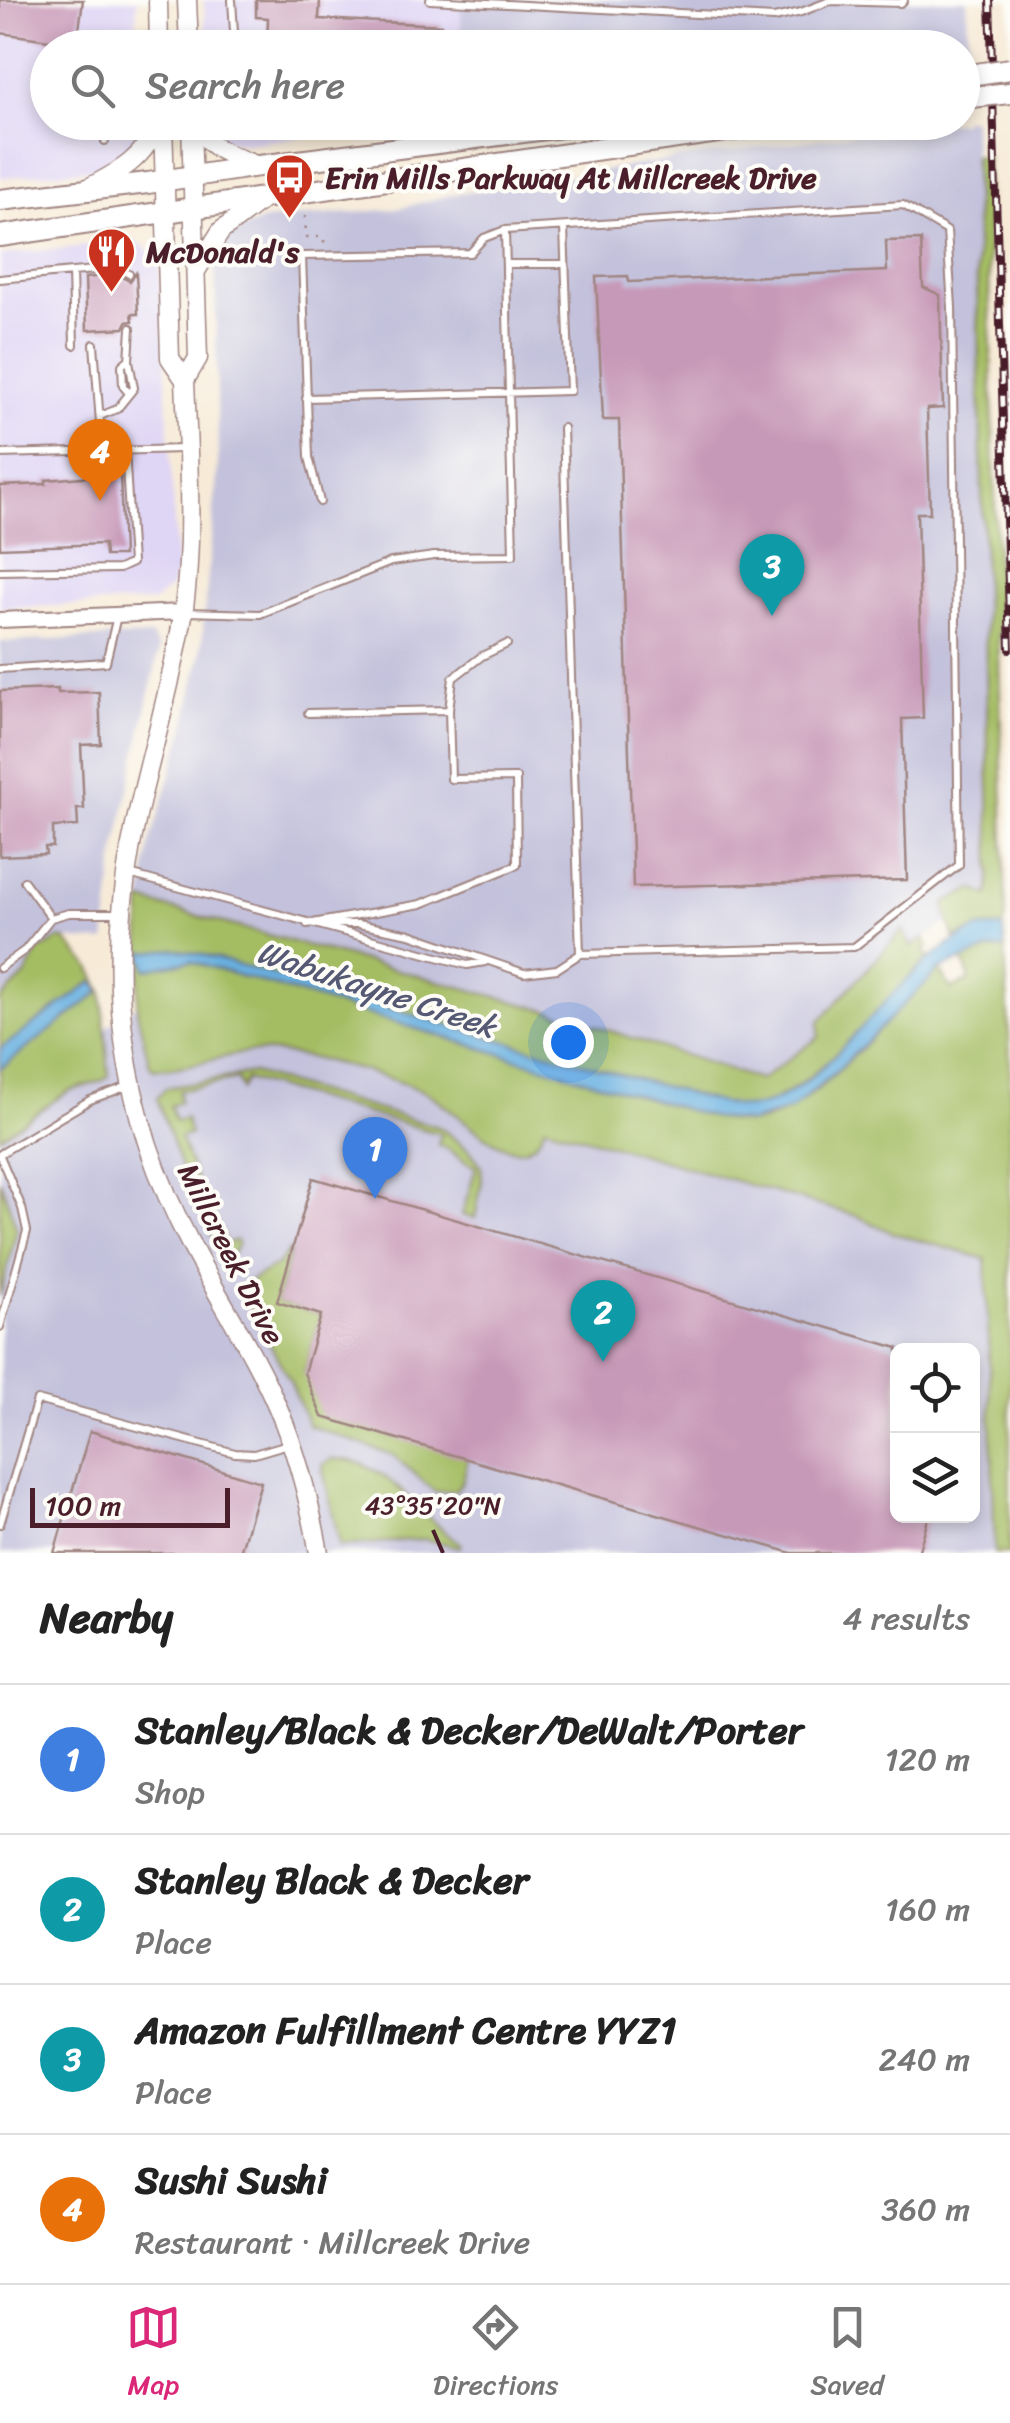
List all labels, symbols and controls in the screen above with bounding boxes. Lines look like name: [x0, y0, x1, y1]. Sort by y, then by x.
search box: [30, 30, 980, 140]
text: Search here: [145, 52, 345, 119]
icon: search: [65, 58, 120, 113]
place label: Erin Mills Parkway At Millcreek Drive: [325, 151, 817, 205]
bus stop icon: Erin Mills Parkway At Millcreek Drive: [264, 152, 316, 220]
place label: McDonald's: [145, 225, 300, 279]
restaurant icon: McDonald's: [85, 226, 137, 294]
pin: 4: [68, 418, 132, 501]
pin: 3: [740, 534, 804, 616]
water label: Wabukayne Creek: [250, 924, 506, 1056]
your location: [543, 1017, 594, 1068]
pin: 1: [342, 1116, 408, 1199]
street label: Millcreek Drive: [162, 1153, 300, 1355]
pin: 2: [570, 1280, 636, 1362]
map controls: [890, 1343, 980, 1523]
button: locate: [890, 1343, 980, 1433]
button: layers: [890, 1433, 980, 1523]
text: 100 m: [45, 1481, 121, 1530]
scale bar: [30, 1483, 230, 1528]
text: 43°35'20"N: [365, 1483, 502, 1528]
text: Nearby: [40, 1581, 173, 1655]
text: 4 results: [842, 1590, 970, 1647]
text: Stanley/Black & Decker/DeWalt/Porter: [135, 1697, 803, 1764]
text: 1: [66, 1731, 79, 1788]
text: 120 m: [885, 1731, 970, 1788]
text: Shop: [135, 1764, 205, 1821]
text: Stanley Black & Decker: [135, 1847, 528, 1914]
text: 2: [63, 1881, 82, 1938]
text: 160 m: [885, 1881, 970, 1938]
text: Place: [135, 1914, 212, 1971]
text: Amazon Fulfillment Centre YYZ1: [135, 1997, 677, 2064]
text: 3: [64, 2031, 81, 2088]
text: 240 m: [878, 2031, 970, 2088]
text: Place: [135, 2064, 212, 2121]
text: Sushi Sushi: [135, 2147, 327, 2214]
text: 4: [62, 2181, 83, 2238]
text: 360 m: [881, 2181, 970, 2238]
text: Restaurant · Millcreek Drive: [135, 2214, 530, 2271]
tab: Map: [126, 2300, 181, 2409]
tab: Directions: [433, 2300, 558, 2409]
tab: Saved: [810, 2300, 884, 2409]

